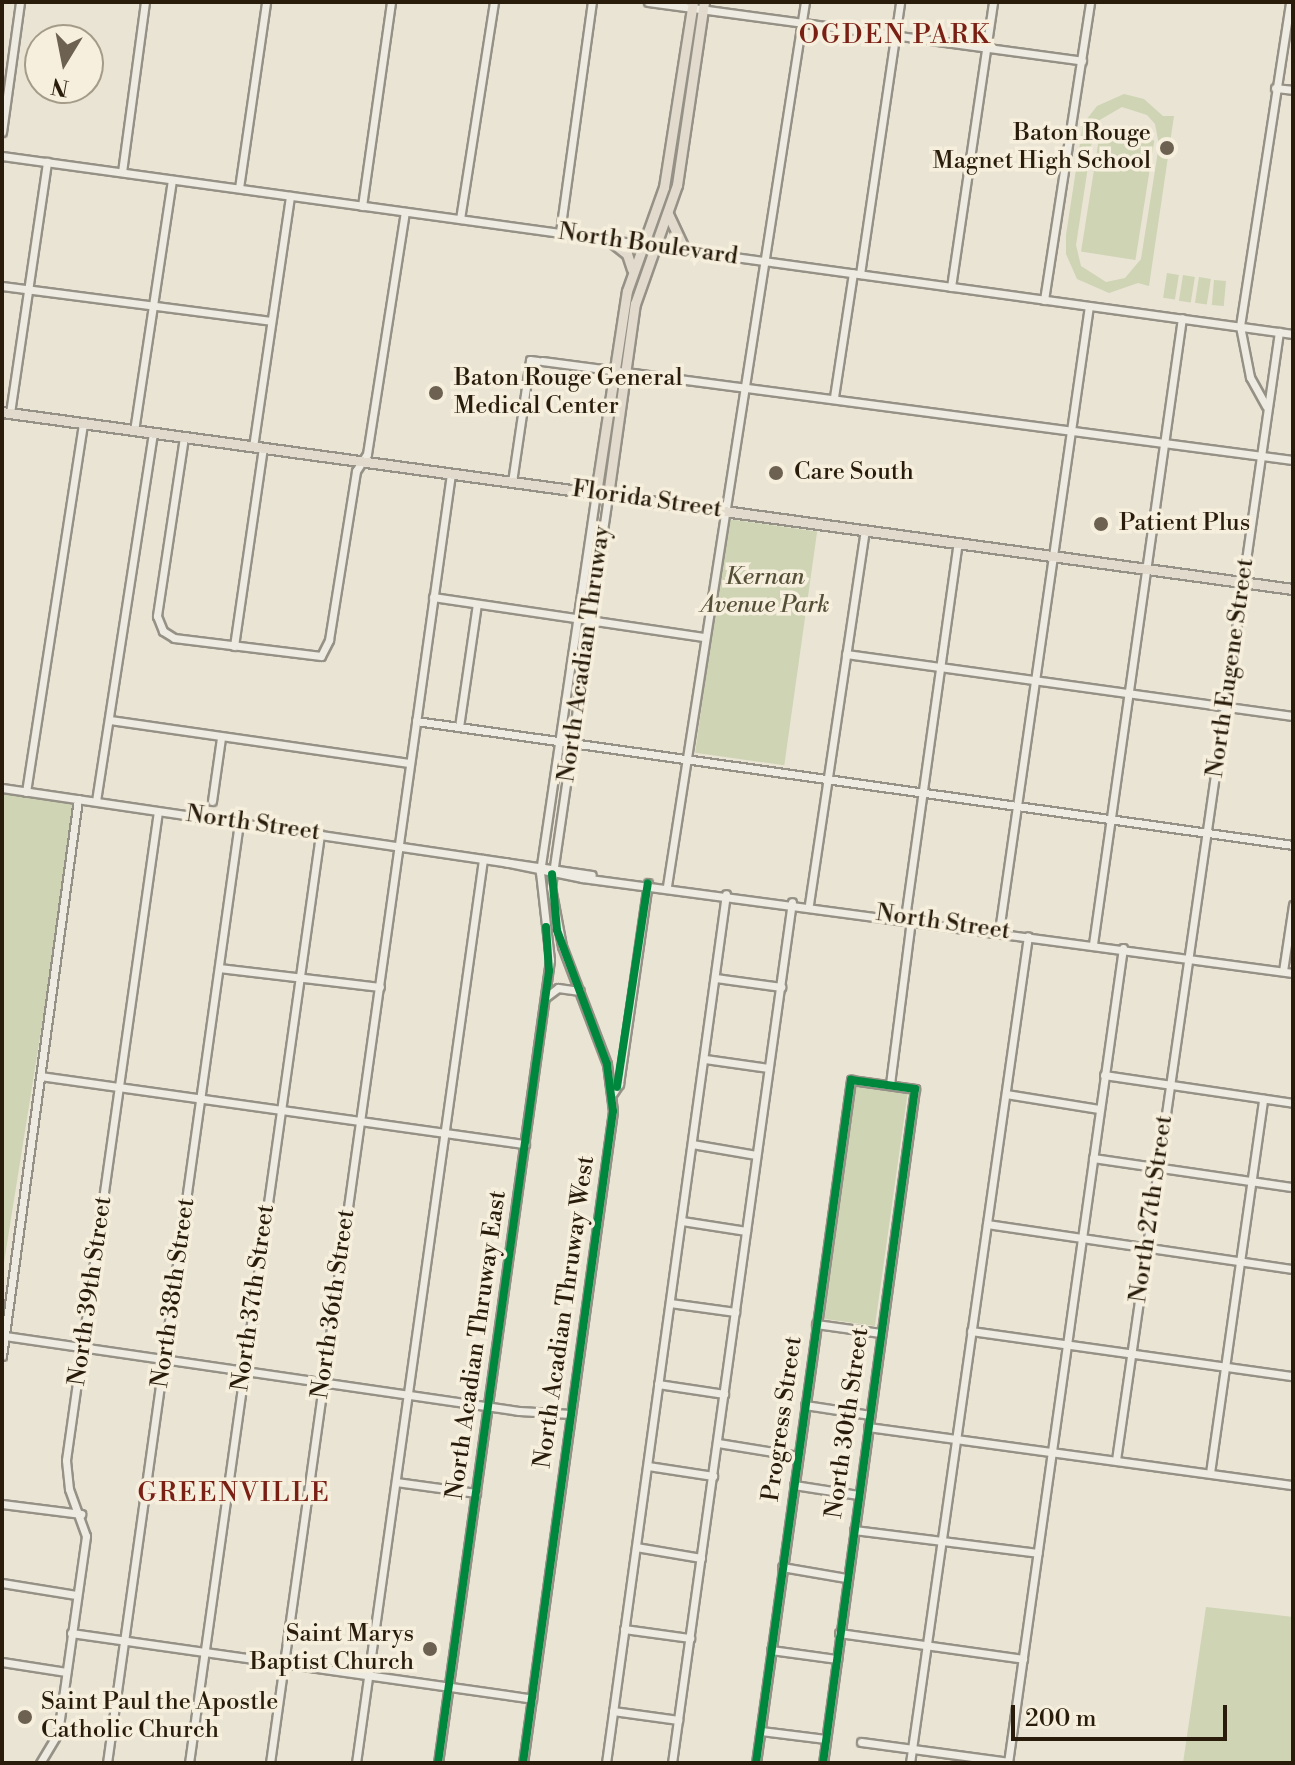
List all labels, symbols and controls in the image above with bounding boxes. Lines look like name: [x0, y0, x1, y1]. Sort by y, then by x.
district label: OGDEN PARK: [799, 20, 991, 52]
north arrow: [24, 24, 104, 104]
text: N: [49, 71, 71, 101]
place label: Baton Rouge Magnet High School: [932, 120, 1151, 176]
marker: Baton Rouge Magnet High School: [1158, 139, 1176, 157]
street label: North Boulevard: [556, 218, 740, 272]
place label: Baton Rouge General Medical Center: [454, 365, 682, 421]
marker: Baton Rouge General Medical Center: [425, 382, 447, 404]
place label: Care South: [794, 459, 914, 487]
marker: Care South: [765, 462, 787, 484]
street label: Florida Street: [570, 475, 724, 525]
place label: Patient Plus: [1119, 510, 1250, 538]
marker: Patient Plus: [1090, 513, 1112, 535]
street label: North Acadian Thruway: [553, 524, 617, 784]
street label: North Eugene Street: [1201, 556, 1261, 780]
park label: Kernan Avenue Park: [700, 564, 830, 620]
street label: North Street: [184, 800, 322, 848]
street label: North Street: [874, 899, 1012, 947]
street label: North 27th Street: [1125, 1113, 1179, 1305]
street label: North Acadian Thruway West: [529, 1154, 601, 1470]
street label: North Acadian Thruway East: [441, 1189, 513, 1501]
street label: North 39th Street: [63, 1194, 119, 1388]
street label: North 38th Street: [146, 1196, 202, 1390]
street label: North 37th Street: [227, 1203, 281, 1393]
street label: North 36th Street: [306, 1207, 362, 1401]
street label: North 30th Street: [820, 1326, 876, 1520]
street label: Progress Street: [757, 1335, 809, 1503]
district label: GREENVILLE: [137, 1478, 331, 1510]
place label: Saint Marys Baptist Church: [250, 1621, 414, 1677]
marker: Saint Marys Baptist Church: [421, 1640, 439, 1658]
place label: Saint Paul the Apostle Catholic Church: [41, 1689, 278, 1745]
scale bar: [1015, 1689, 1231, 1739]
text: 200 m: [1025, 1704, 1096, 1734]
marker: Saint Paul the Apostle Catholic Church: [16, 1708, 34, 1726]

